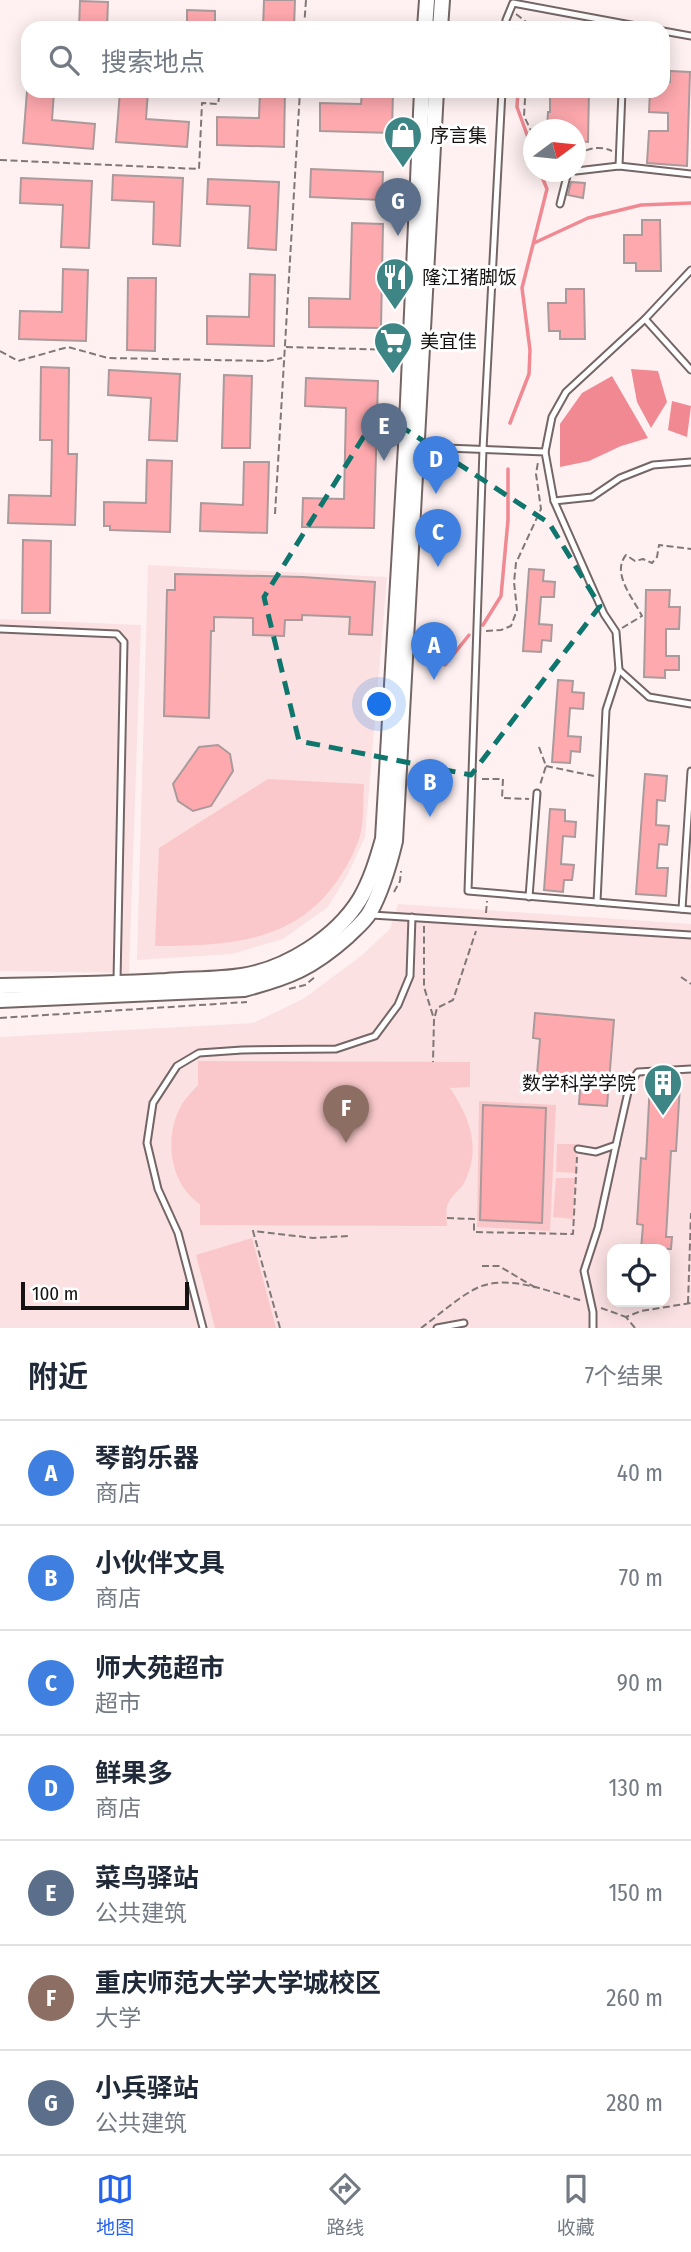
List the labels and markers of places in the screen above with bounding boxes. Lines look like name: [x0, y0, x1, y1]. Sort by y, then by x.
shop icon: 序言集: [382, 114, 424, 169]
place label: 序言集: [430, 124, 487, 147]
pin: G: [375, 178, 421, 236]
restaurant icon: 隆江猪脚饭: [374, 256, 416, 311]
place label: 隆江猪脚饭: [422, 266, 517, 289]
supermarket icon: 美宜佳: [372, 320, 414, 375]
place label: 美宜佳: [420, 330, 477, 353]
pin: E: [361, 403, 407, 461]
pin: D: [413, 436, 459, 494]
pin: C: [415, 509, 461, 567]
pin: A: [411, 622, 457, 680]
pin: B: [407, 759, 453, 817]
building icon: 数学科学学院: [642, 1062, 684, 1117]
place label: 数学科学学院: [522, 1072, 636, 1095]
pin: F: [323, 1085, 369, 1143]

